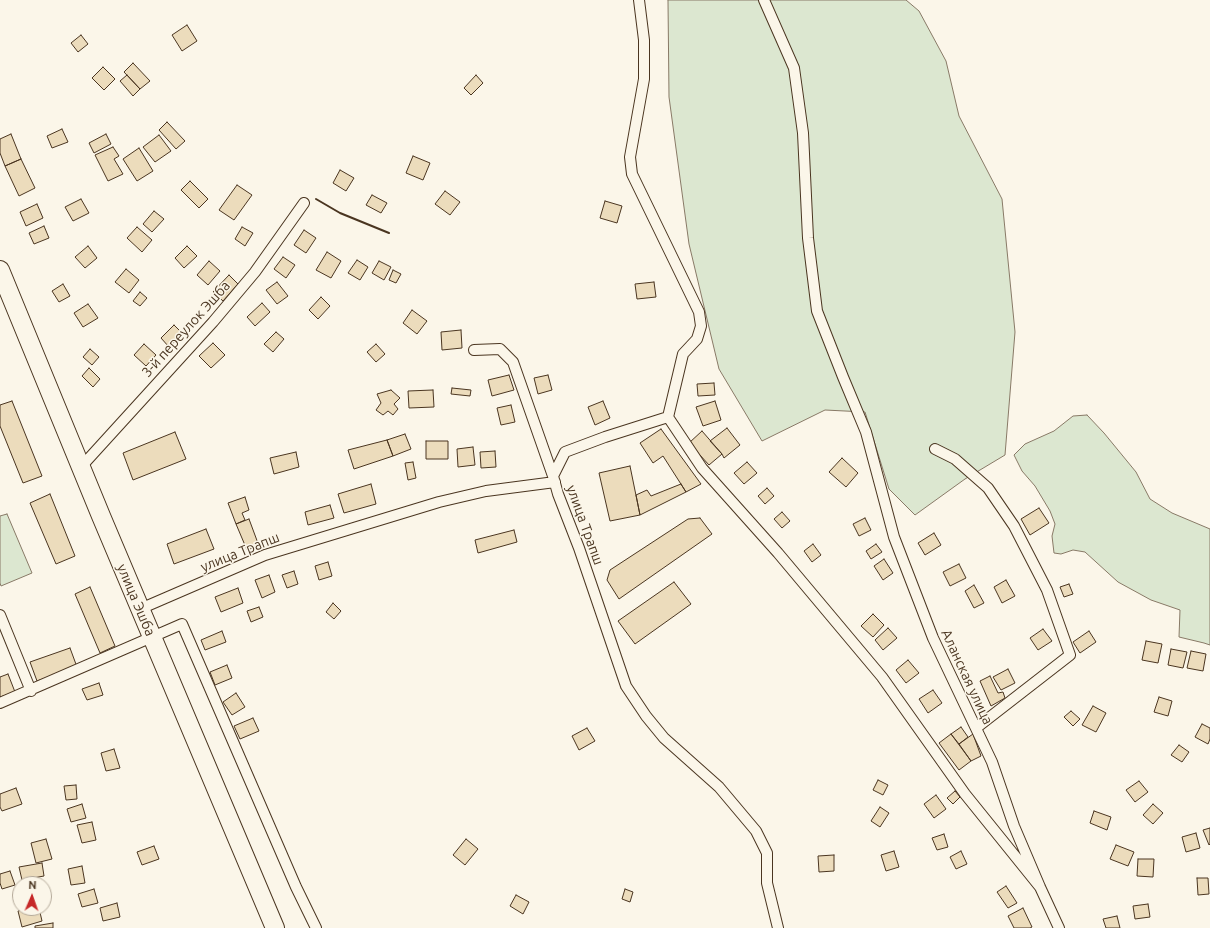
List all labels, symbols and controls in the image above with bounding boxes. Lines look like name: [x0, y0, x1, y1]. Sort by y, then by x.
street label: 3-й переулок Эшба: [138, 277, 234, 381]
street label: улица Трапш: [563, 483, 607, 567]
street label: улица Трапш: [198, 529, 282, 575]
street label: улица Эшба: [113, 561, 159, 639]
street label: Аланская улица: [938, 627, 996, 727]
north arrow: [12, 876, 52, 916]
text: N: [28, 879, 37, 891]

